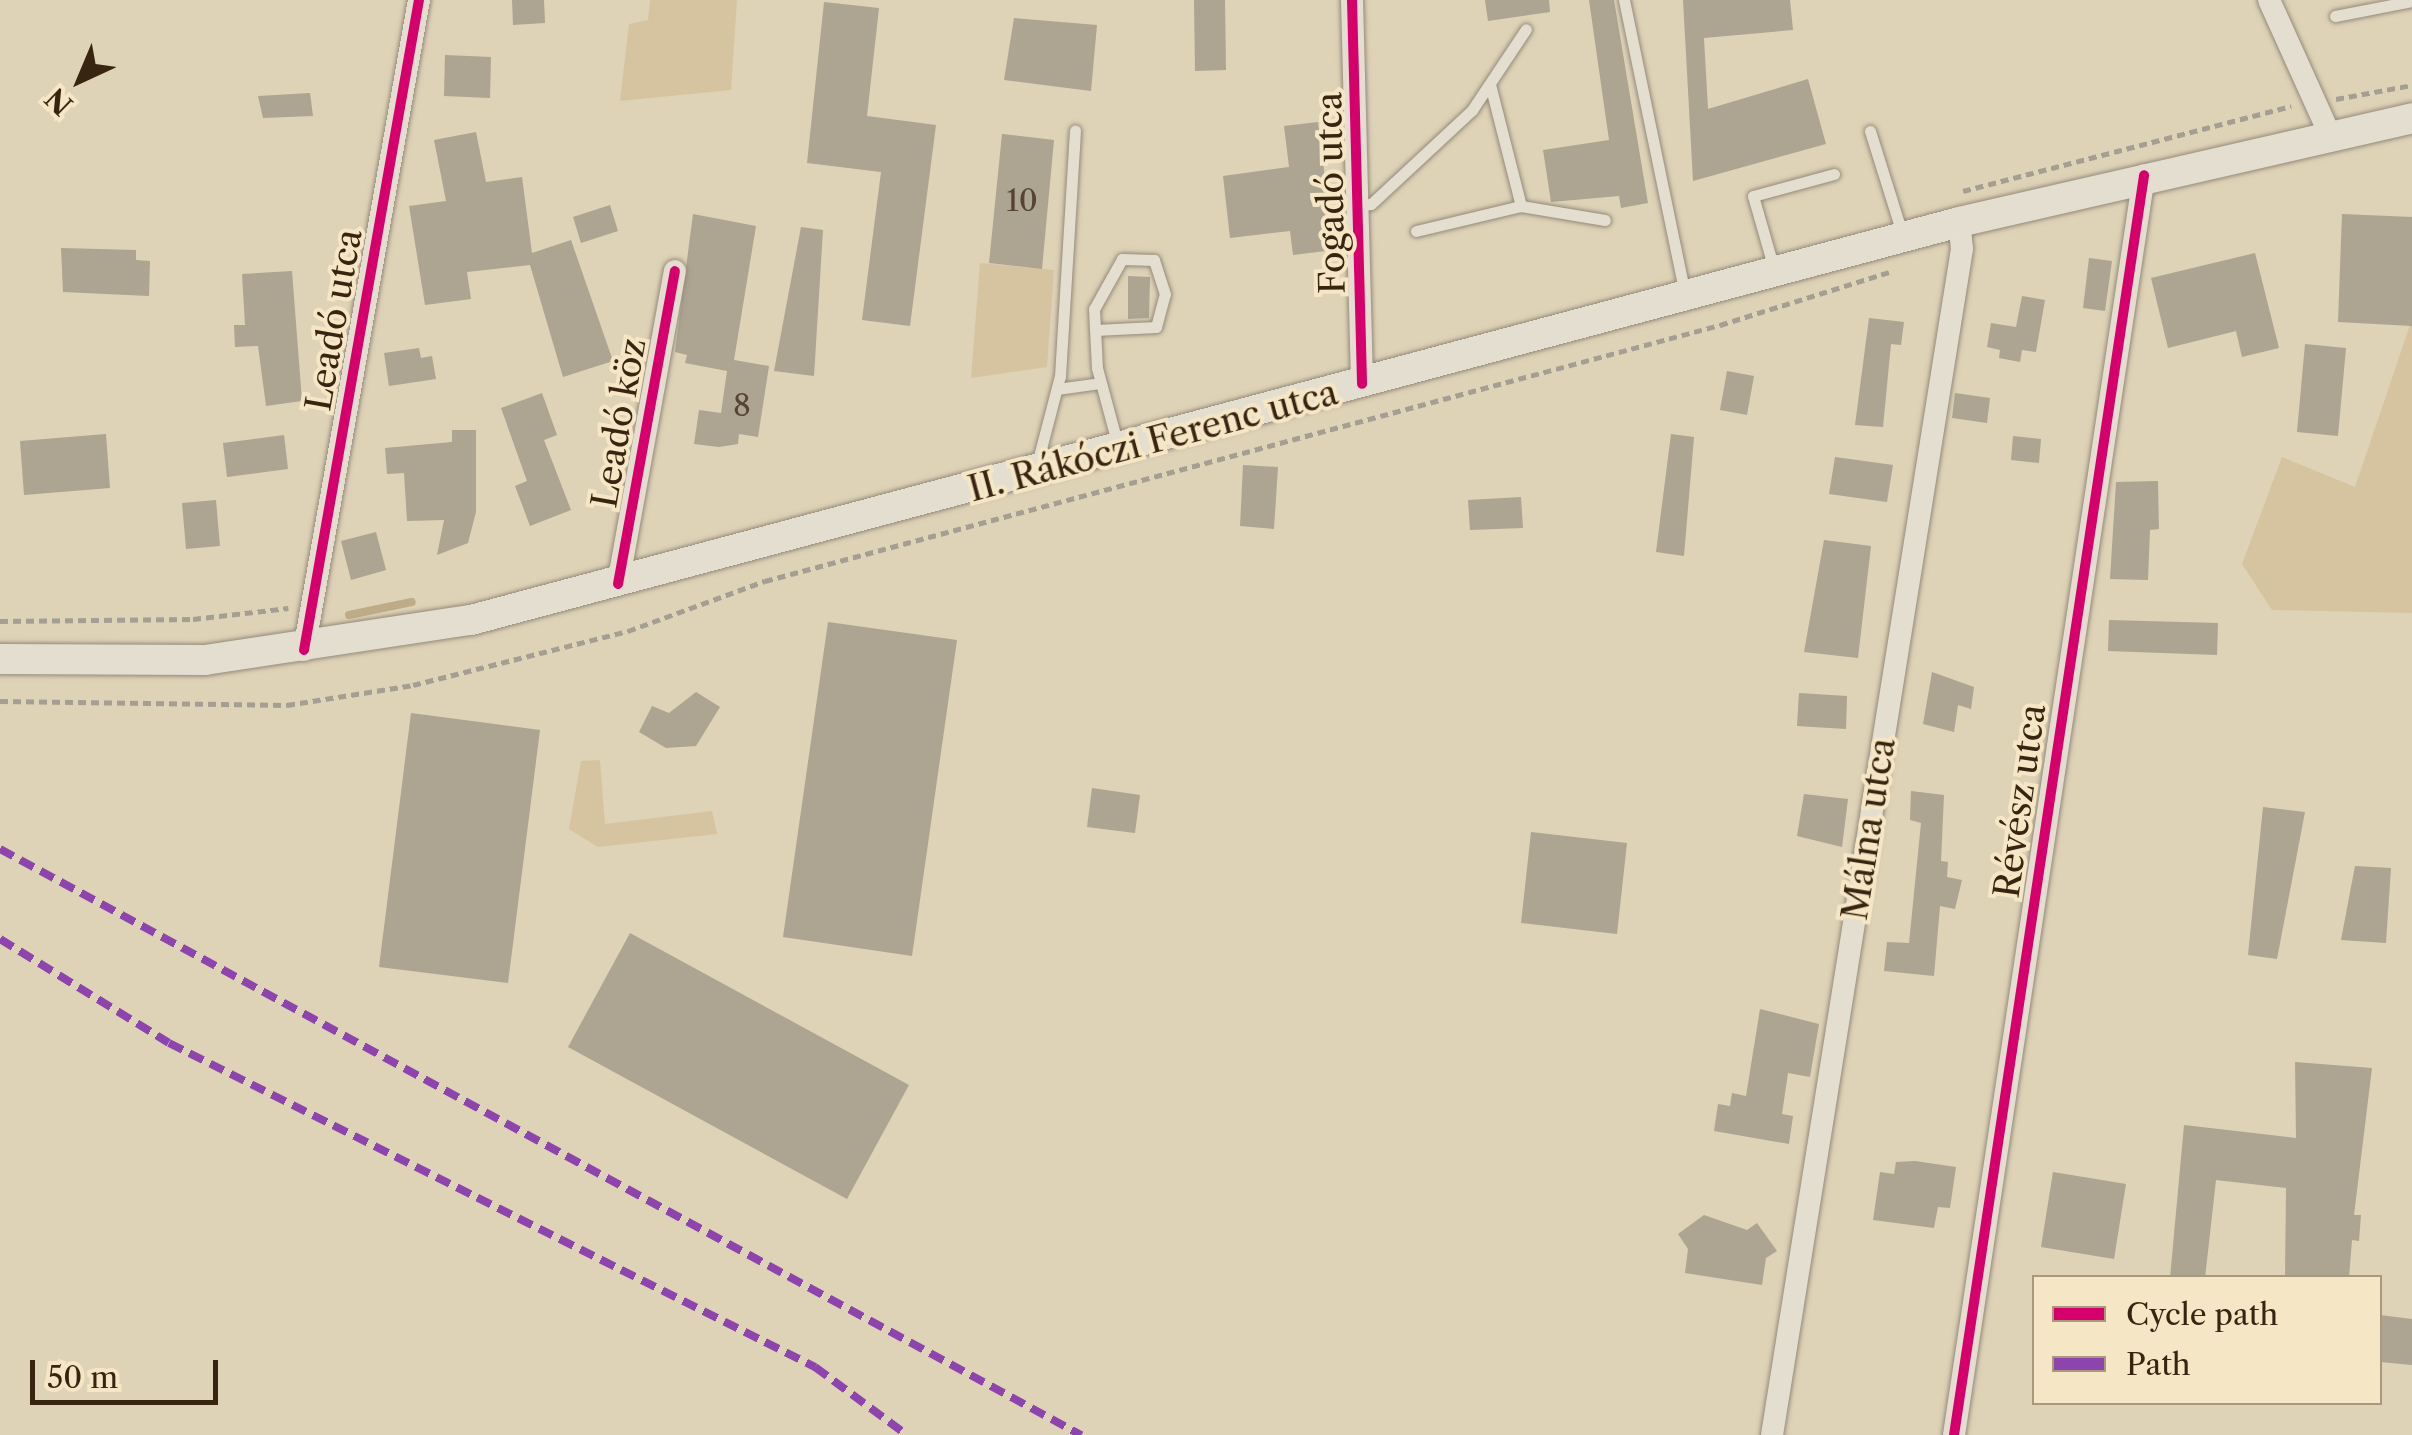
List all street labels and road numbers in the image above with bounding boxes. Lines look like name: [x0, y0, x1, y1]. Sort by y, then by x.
street label: Fogadó utca: [1308, 91, 1354, 295]
street label: Leadó utca: [297, 226, 371, 414]
street label: Leadó köz: [583, 335, 655, 511]
street label: II. Rákóczi Ferenc utca: [964, 371, 1342, 511]
street label: Révész utca: [1986, 701, 2054, 901]
street label: Málna utca: [1834, 735, 1904, 923]

